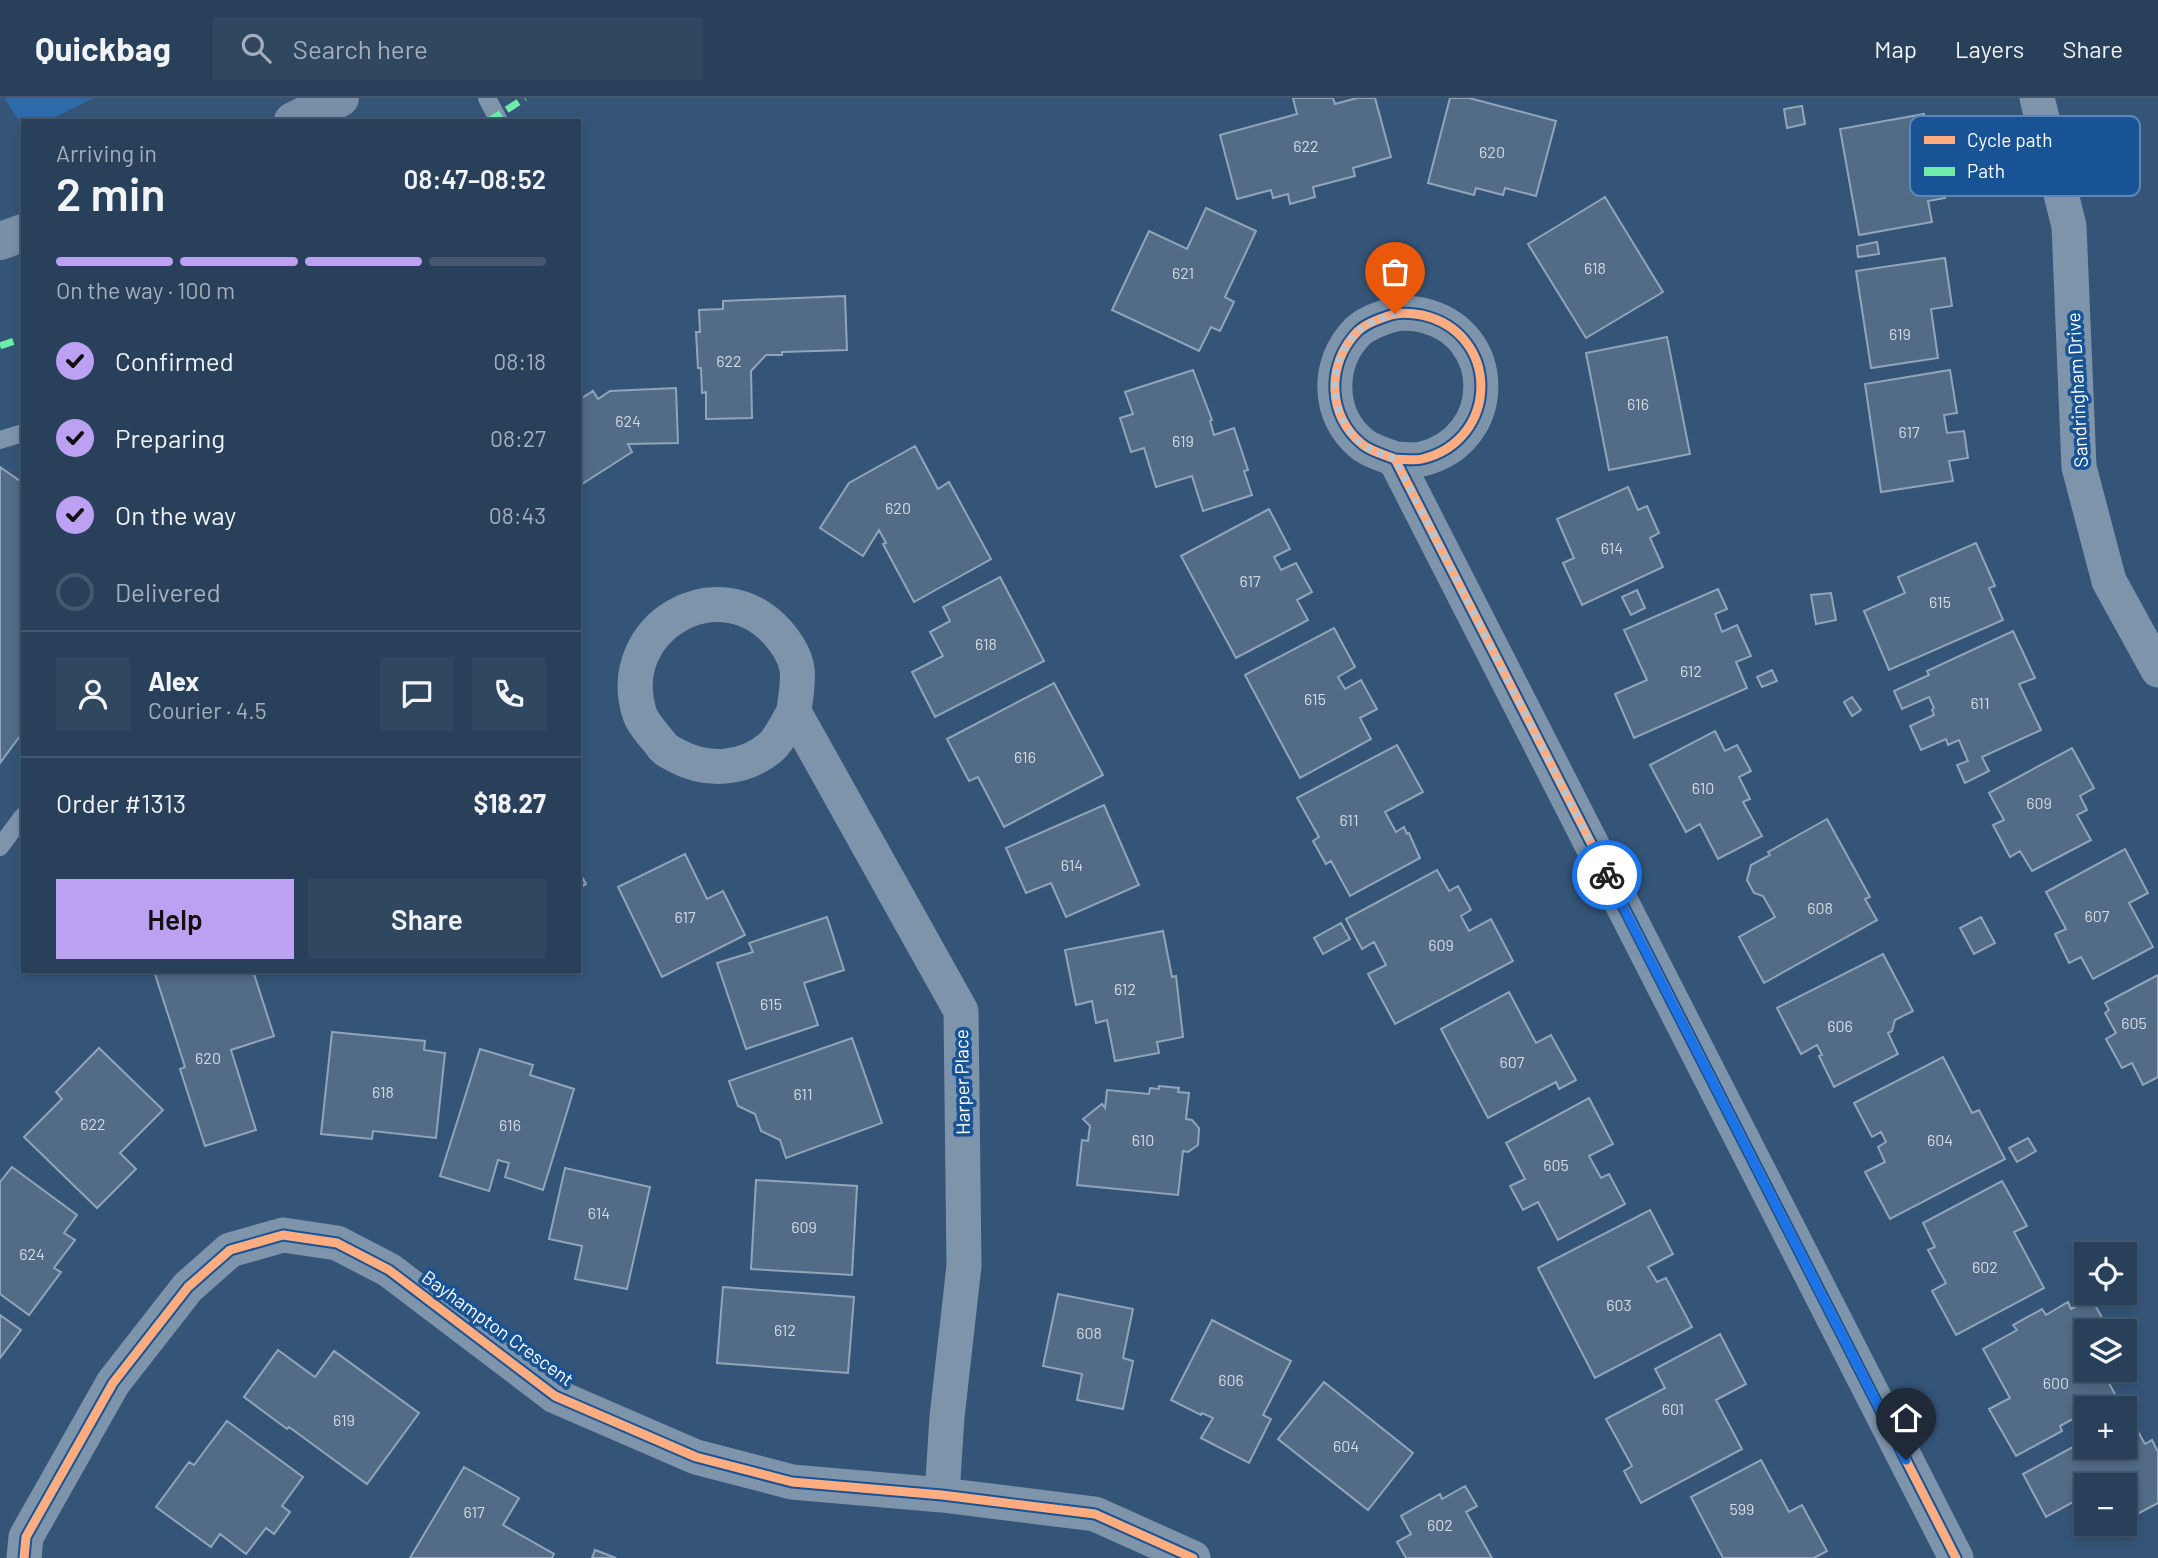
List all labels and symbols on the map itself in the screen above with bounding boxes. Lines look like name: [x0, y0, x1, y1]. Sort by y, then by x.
legend: [1910, 116, 2140, 196]
text: Cycle path: [1967, 128, 2052, 151]
house number: 622: [1293, 136, 1319, 155]
house number: 620: [1479, 142, 1505, 161]
text: Path: [1967, 159, 2005, 182]
pin: [1365, 242, 1425, 314]
house number: 618: [1584, 258, 1606, 277]
house number: 621: [1172, 263, 1194, 282]
street label: Sandringham Drive: [2061, 312, 2092, 468]
house number: 619: [1889, 324, 1911, 343]
house number: 622: [716, 351, 742, 370]
house number: 616: [1627, 394, 1649, 413]
house number: 624: [615, 411, 641, 430]
house number: 617: [1898, 422, 1920, 441]
house number: 619: [1172, 431, 1194, 450]
house number: 620: [885, 498, 911, 517]
house number: 614: [1601, 538, 1623, 557]
house number: 617: [1239, 571, 1261, 590]
house number: 615: [1929, 592, 1951, 611]
house number: 618: [975, 634, 997, 653]
house number: 612: [1680, 661, 1702, 680]
house number: 615: [1304, 689, 1326, 708]
house number: 611: [1970, 693, 1990, 712]
house number: 616: [1014, 747, 1036, 766]
house number: 610: [1692, 778, 1714, 797]
house number: 609: [2026, 793, 2052, 812]
house number: 611: [1339, 810, 1359, 829]
courier: [1572, 840, 1642, 910]
house number: 614: [1061, 855, 1083, 874]
house number: 608: [1807, 898, 1833, 917]
house number: 607: [2085, 906, 2110, 925]
house number: 617: [674, 907, 696, 926]
house number: 609: [1428, 935, 1454, 954]
house number: 612: [1114, 979, 1136, 998]
house number: 615: [760, 994, 782, 1013]
house number: 605: [2121, 1013, 2147, 1032]
house number: 606: [1827, 1016, 1853, 1035]
street label: Harper Place: [949, 1029, 974, 1135]
house number: 620: [195, 1048, 221, 1067]
house number: 607: [1500, 1052, 1525, 1071]
house number: 618: [372, 1082, 394, 1101]
house number: 611: [793, 1084, 813, 1103]
house number: 622: [80, 1114, 106, 1133]
house number: 616: [499, 1115, 521, 1134]
house number: 610: [1132, 1130, 1154, 1149]
house number: 604: [1927, 1130, 1953, 1149]
house number: 605: [1543, 1155, 1569, 1174]
house number: 614: [588, 1203, 610, 1222]
house number: 609: [791, 1217, 817, 1236]
house number: 624: [19, 1244, 45, 1263]
house number: 602: [1972, 1257, 1998, 1276]
street label: Bayhampton Crescent: [418, 1265, 579, 1390]
house number: 603: [1606, 1295, 1632, 1314]
house number: 612: [774, 1320, 796, 1339]
house number: 608: [1076, 1323, 1102, 1342]
house number: 606: [1218, 1370, 1244, 1389]
house number: 600: [2043, 1373, 2069, 1392]
pin: [1876, 1388, 1936, 1460]
house number: 601: [1662, 1399, 1684, 1418]
house number: 619: [333, 1410, 355, 1429]
house number: 604: [1333, 1436, 1359, 1455]
house number: 599: [1730, 1499, 1754, 1518]
house number: 617: [463, 1502, 485, 1521]
house number: 602: [1427, 1515, 1453, 1534]

